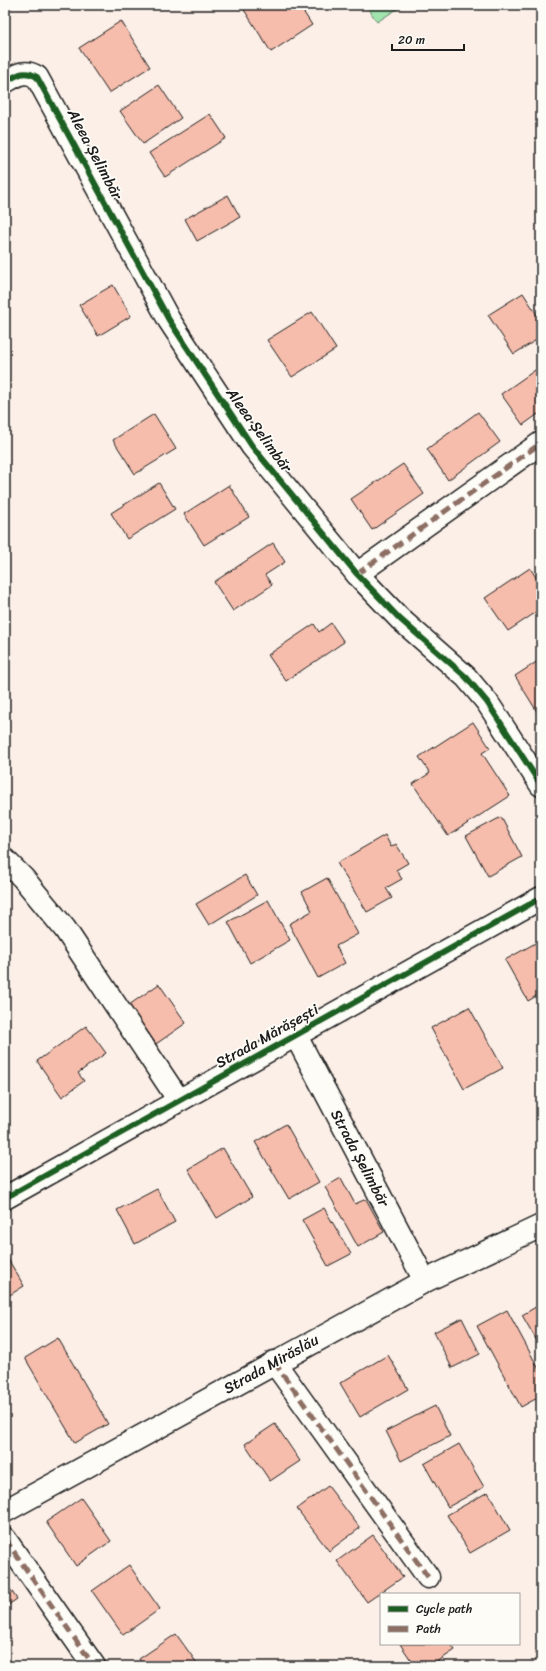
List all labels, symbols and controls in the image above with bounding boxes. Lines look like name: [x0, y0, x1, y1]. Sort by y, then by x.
scale bar: [392, 26, 464, 52]
text: 20 m: [398, 29, 425, 51]
street label: Aleea Șelimbăr: [60, 103, 130, 205]
street label: Aleea Șelimbăr: [219, 381, 299, 479]
street label: Strada Mărășești: [211, 996, 324, 1075]
street label: Strada Șelimbăr: [323, 1105, 397, 1212]
street label: Strada Mirăslău: [218, 1327, 324, 1401]
legend: [380, 1593, 520, 1645]
text: Cycle path: [416, 1598, 472, 1620]
text: Path: [416, 1618, 441, 1640]

